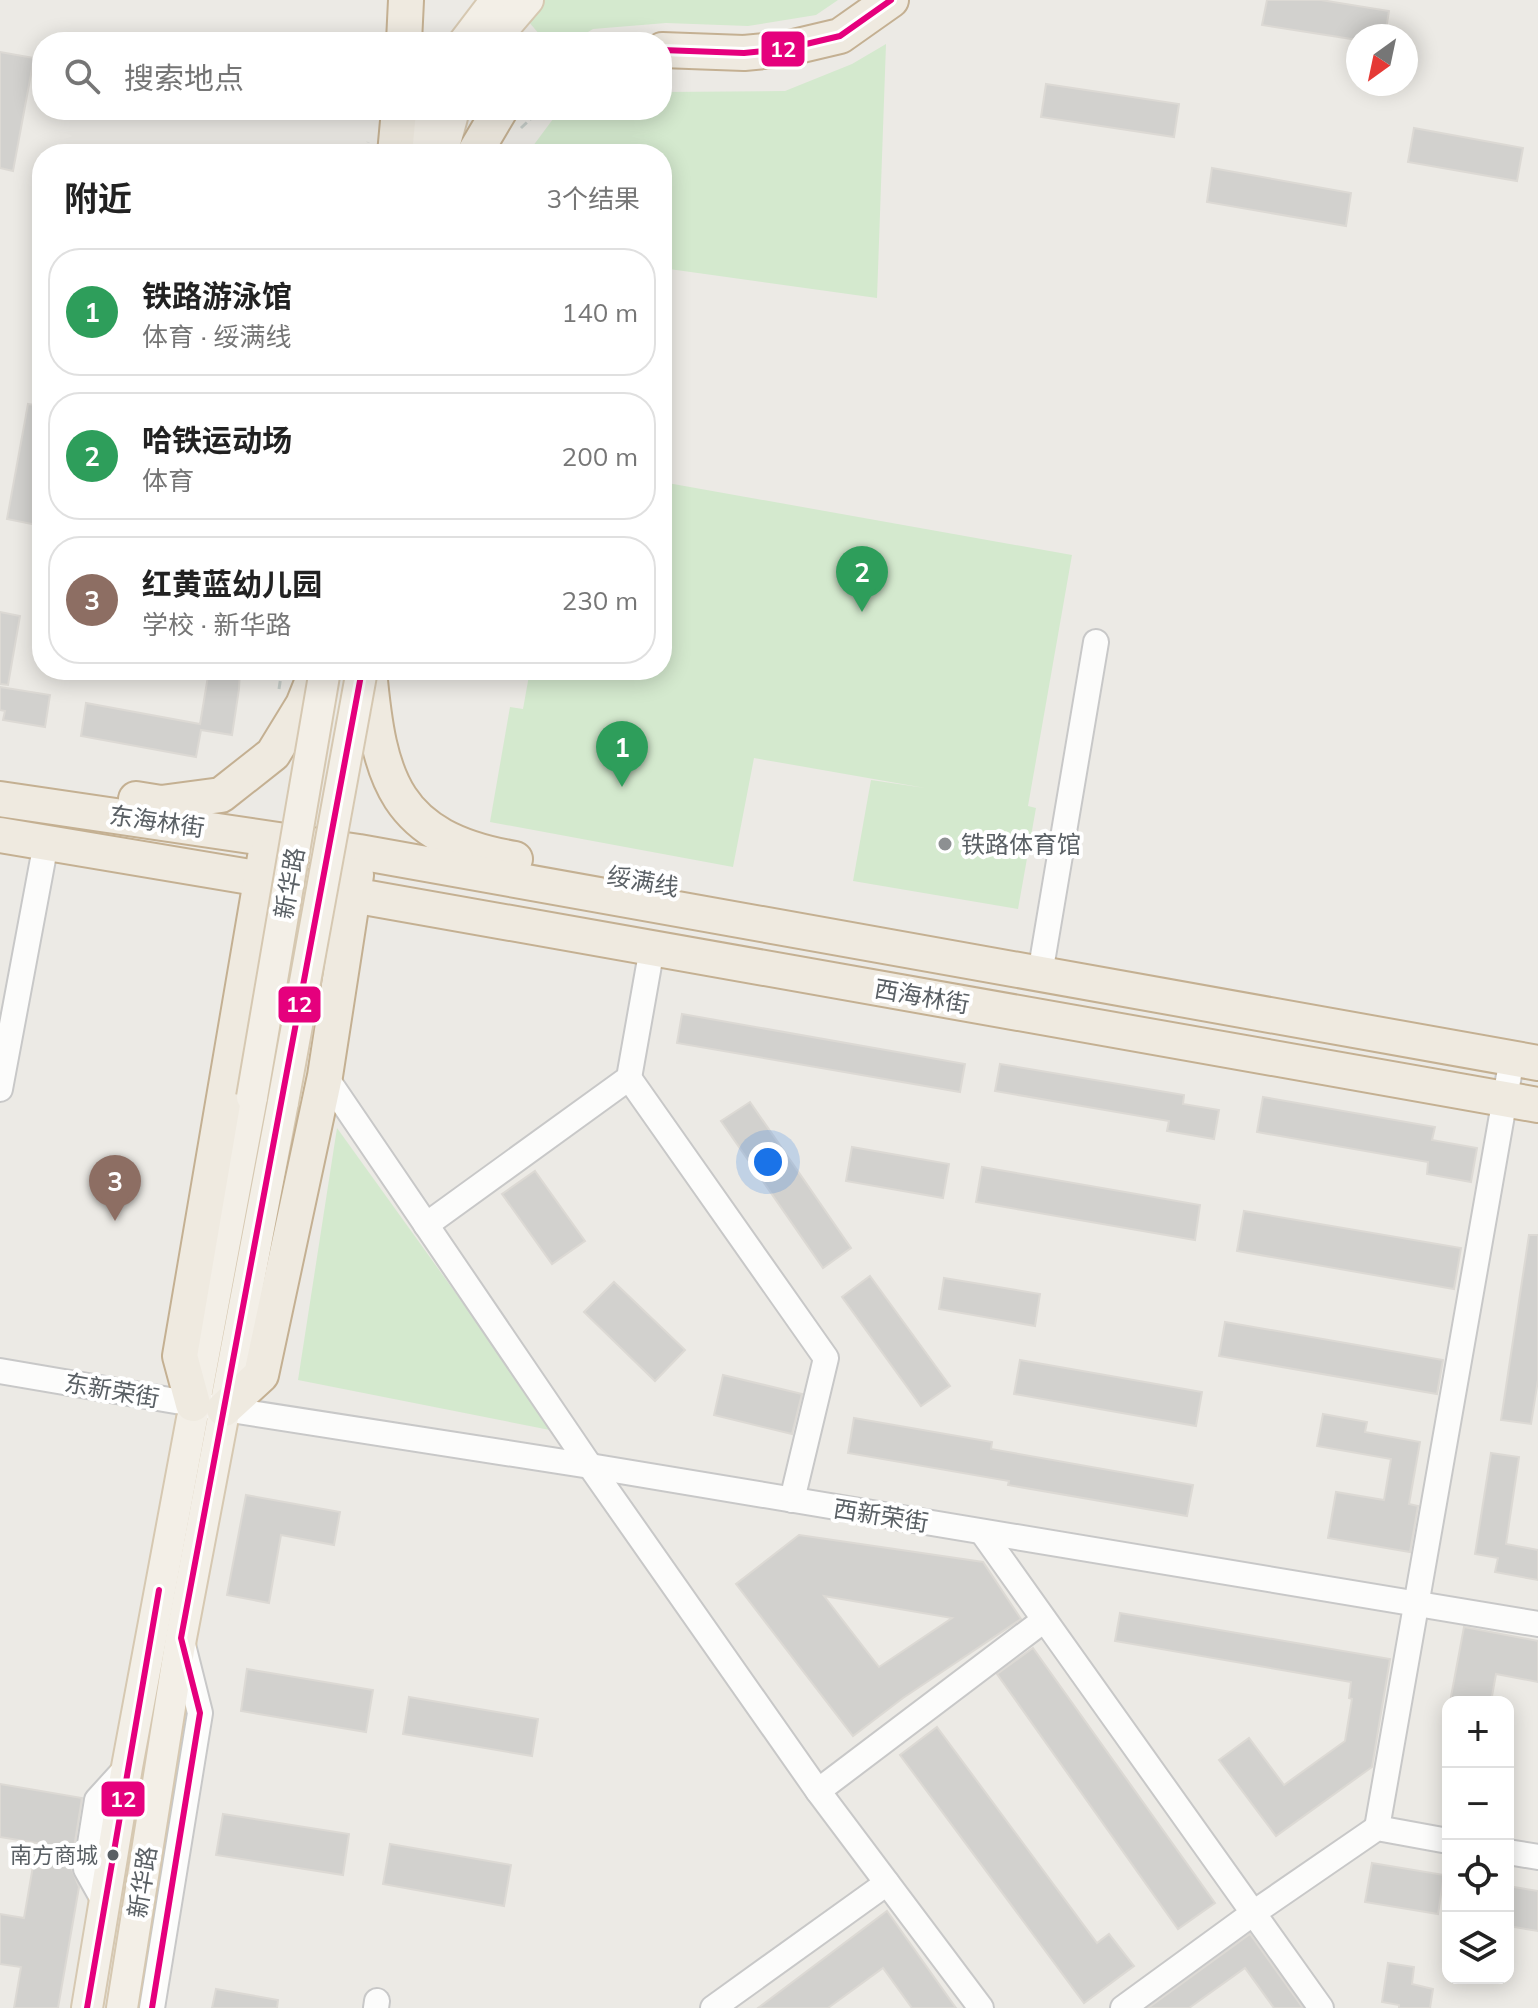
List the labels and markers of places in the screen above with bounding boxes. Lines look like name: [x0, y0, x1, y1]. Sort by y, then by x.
pin: 2: [836, 546, 888, 612]
pin: 1: [596, 721, 648, 787]
place label: 铁路体育馆: [961, 829, 1081, 859]
marker: 铁路体育馆: [936, 835, 954, 853]
pin: 3: [89, 1155, 141, 1221]
place label: 南方商城: [10, 1841, 98, 1869]
marker: 南方商城: [105, 1847, 121, 1863]

